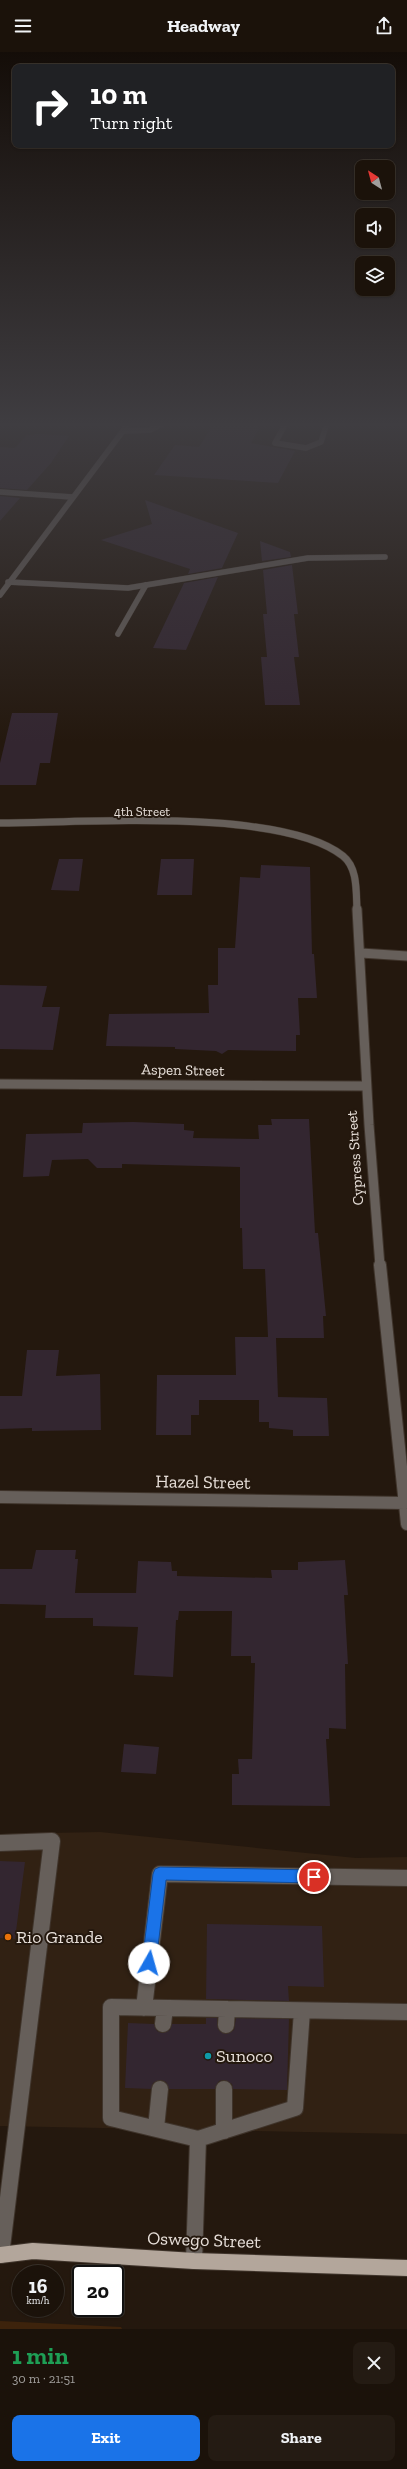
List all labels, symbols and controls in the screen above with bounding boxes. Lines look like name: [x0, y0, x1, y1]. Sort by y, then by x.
icon: menu: [12, 15, 34, 37]
text: Headway: [167, 15, 240, 37]
icon: share: [373, 15, 395, 37]
text: 10 m: [90, 78, 147, 111]
icon: right: [24, 80, 76, 132]
text: Turn right: [90, 112, 172, 134]
north arrow: [355, 160, 395, 200]
map controls: [355, 160, 395, 296]
button: sound: [355, 208, 395, 248]
button: layers: [355, 256, 395, 296]
street label: 4th Street: [114, 804, 170, 819]
street label: Aspen Street: [141, 1060, 225, 1080]
street label: Cypress Street: [343, 1110, 367, 1206]
street label: Hazel Street: [155, 1470, 251, 1494]
pin: [297, 1860, 331, 1894]
icon: arrive: [303, 1866, 325, 1888]
place label: Rio Grande: [16, 1926, 103, 1948]
marker: Rio Grande: [3, 1932, 13, 1942]
position arrow: [128, 1942, 170, 1984]
place label: Sunoco: [216, 2045, 273, 2067]
marker: Sunoco: [203, 2051, 213, 2061]
street label: Oswego Street: [147, 2227, 262, 2253]
speed limit sign: 20: [72, 2265, 124, 2317]
text: 16: [29, 2274, 47, 2298]
text: km/h: [27, 2295, 49, 2307]
text: 1 min: [12, 2341, 69, 2370]
button: close: [353, 2342, 395, 2384]
text: 30 m · 21:51: [12, 2371, 75, 2386]
button: Exit: [12, 2415, 200, 2461]
button: Share: [208, 2415, 395, 2461]

